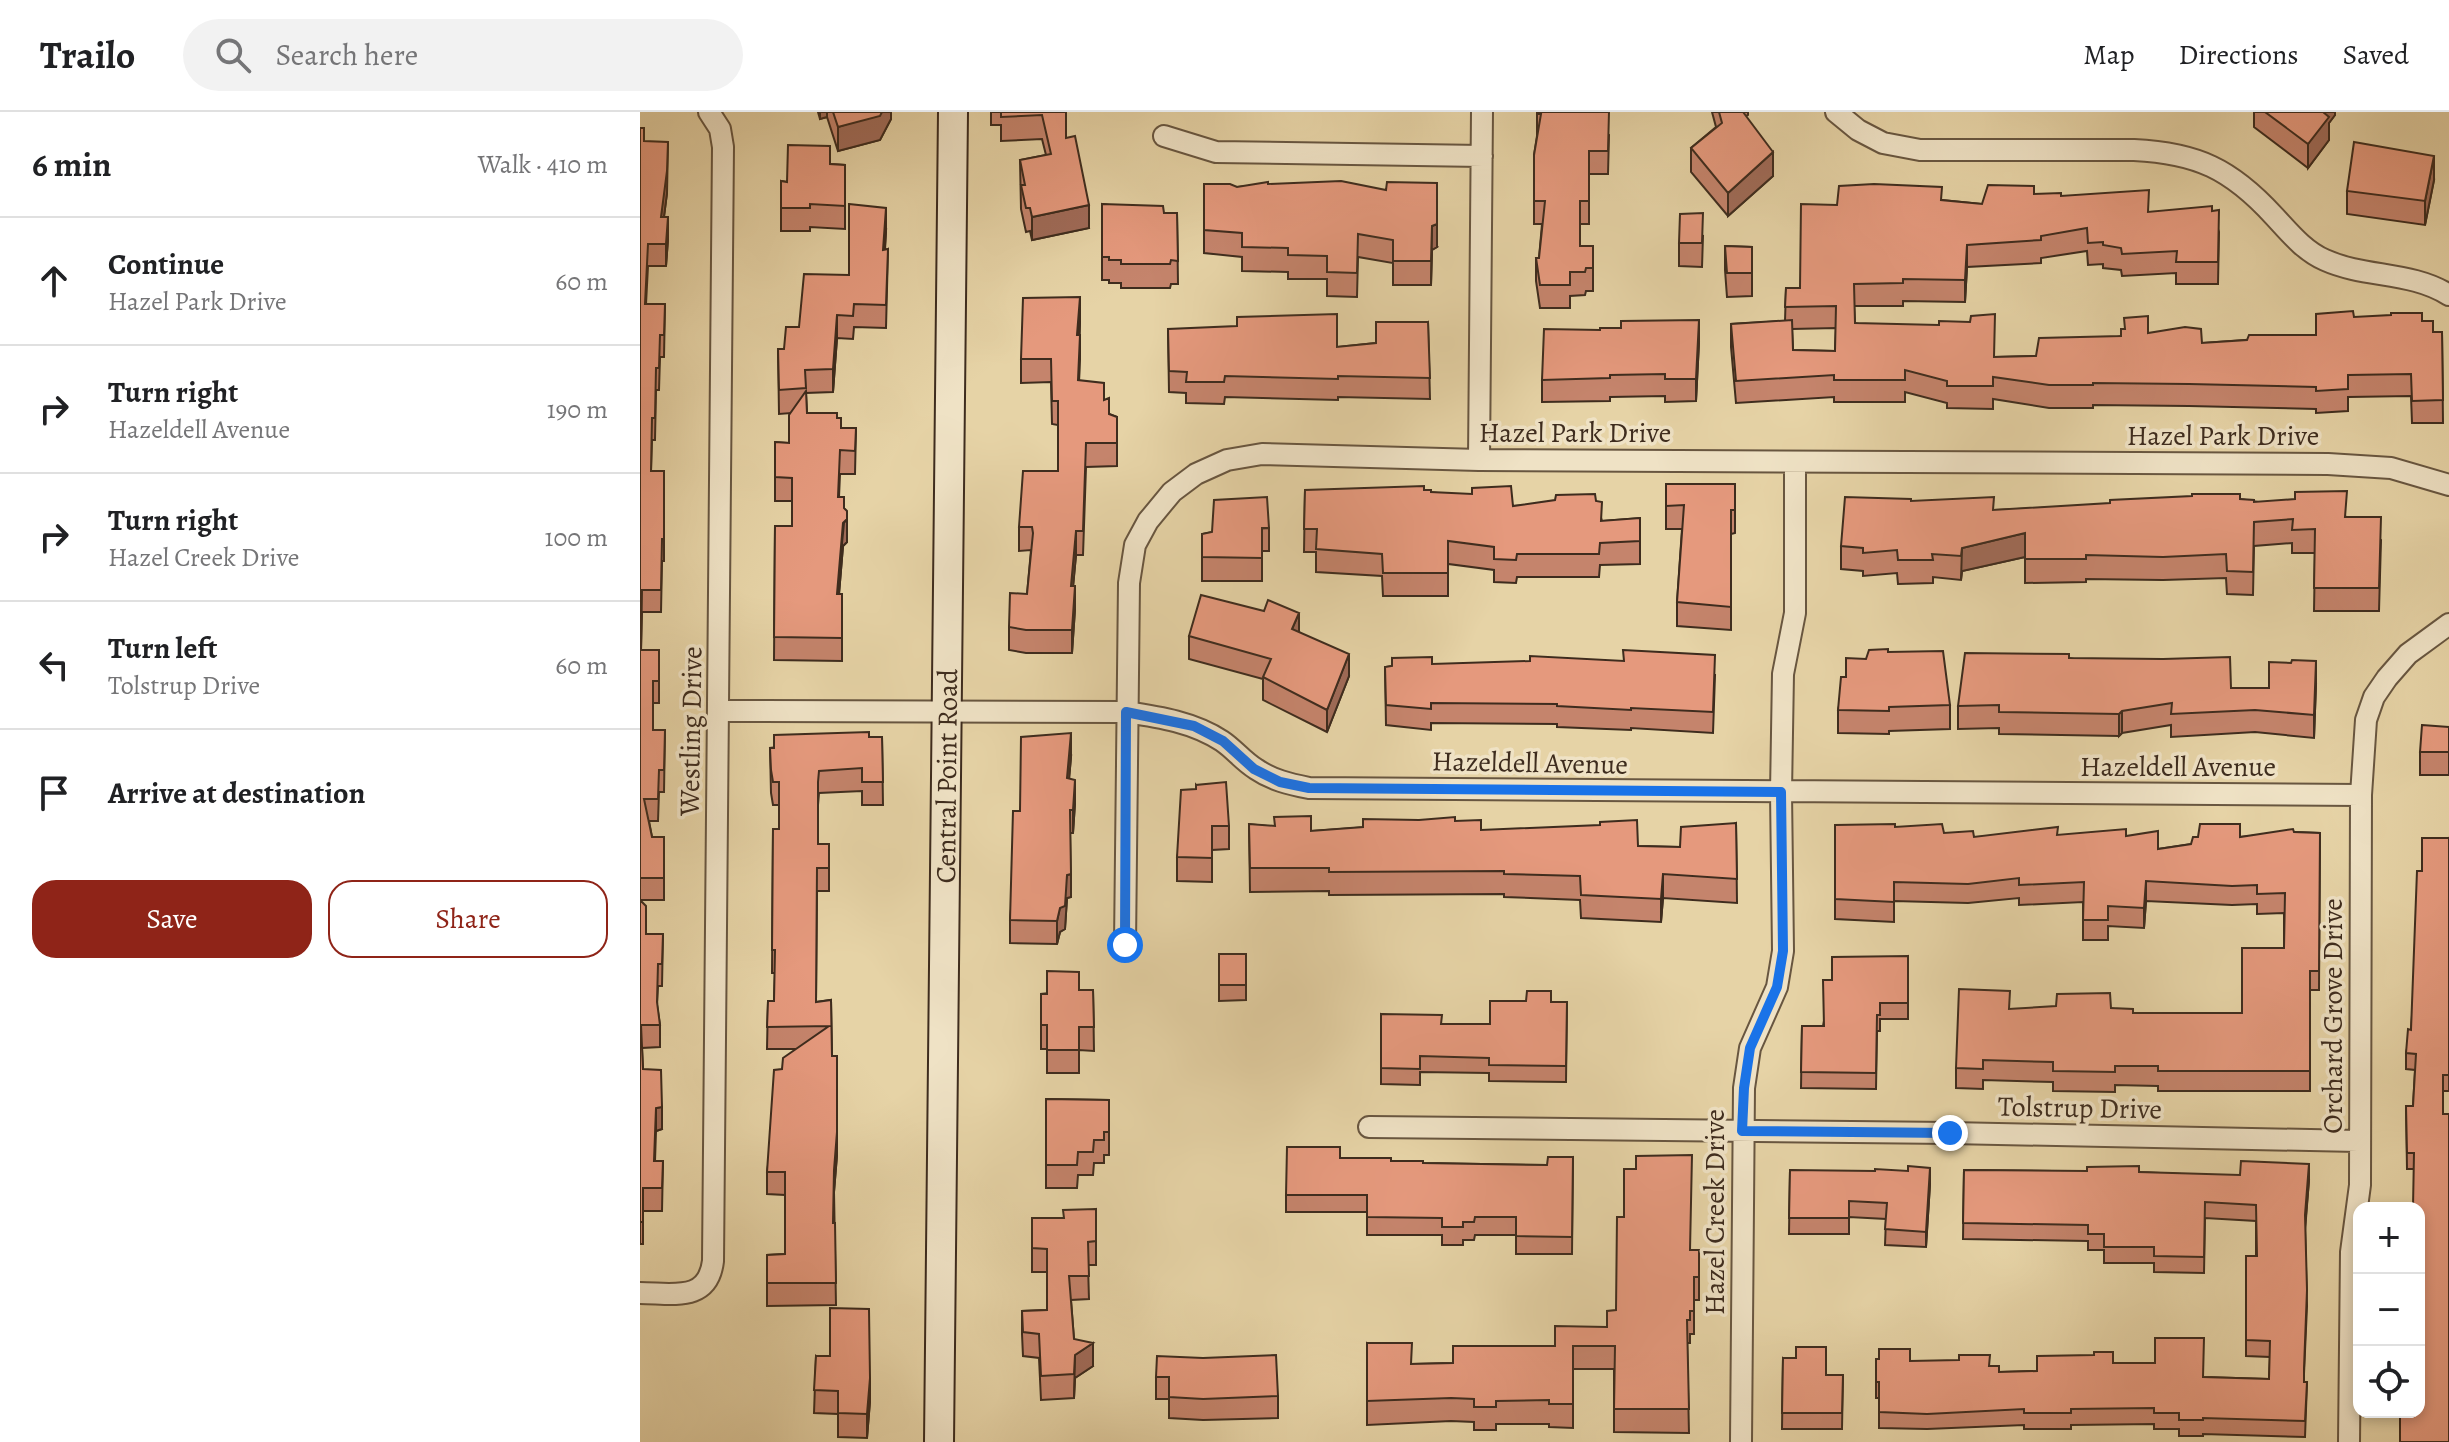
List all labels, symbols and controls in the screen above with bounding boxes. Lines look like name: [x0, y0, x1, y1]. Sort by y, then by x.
search box: [183, 19, 743, 91]
text: Trailo: [40, 29, 135, 81]
icon: search: [211, 33, 255, 77]
text: Search here: [275, 35, 418, 75]
text: Map: [2083, 36, 2134, 74]
text: Directions: [2178, 36, 2299, 74]
text: Saved: [2343, 36, 2409, 74]
text: 6 min: [32, 141, 111, 188]
text: Walk · 410 m: [478, 147, 608, 182]
text: Continue: [108, 244, 224, 284]
icon: ahead: [32, 259, 76, 303]
text: 60 m: [555, 264, 608, 299]
text: Hazel Park Drive: [108, 284, 287, 319]
text: Turn right: [108, 372, 238, 412]
icon: right: [32, 387, 76, 431]
text: 190 m: [547, 392, 608, 427]
text: Hazeldell Avenue: [108, 412, 290, 447]
street label: Hazel Park Drive: [1479, 414, 1671, 452]
street label: Hazel Park Drive: [2127, 417, 2319, 455]
text: Turn right: [108, 500, 238, 540]
icon: right: [32, 515, 76, 559]
text: 100 m: [545, 520, 608, 555]
text: Hazel Creek Drive: [108, 540, 300, 575]
text: Turn left: [108, 628, 217, 668]
icon: left: [32, 643, 76, 687]
street label: Westling Drive: [671, 646, 711, 817]
text: 60 m: [555, 648, 608, 683]
text: Tolstrup Drive: [108, 668, 260, 703]
street label: Central Point Road: [927, 668, 967, 884]
street label: Hazeldell Avenue: [1432, 742, 1628, 784]
street label: Hazeldell Avenue: [2080, 748, 2276, 786]
icon: arrive: [32, 771, 76, 815]
text: Arrive at destination: [108, 773, 365, 813]
button: Save: [32, 880, 312, 958]
button: Share: [328, 880, 608, 958]
street label: Orchard Grove Drive: [2314, 898, 2352, 1134]
route start: [1107, 927, 1143, 963]
street label: Tolstrup Drive: [1998, 1088, 2162, 1128]
street label: Hazel Creek Drive: [1696, 1109, 1734, 1315]
route end: [1932, 1115, 1968, 1151]
map controls: [2353, 1202, 2425, 1418]
button: +: [2353, 1202, 2425, 1274]
button: −: [2353, 1274, 2425, 1346]
button: locate: [2353, 1346, 2425, 1418]

